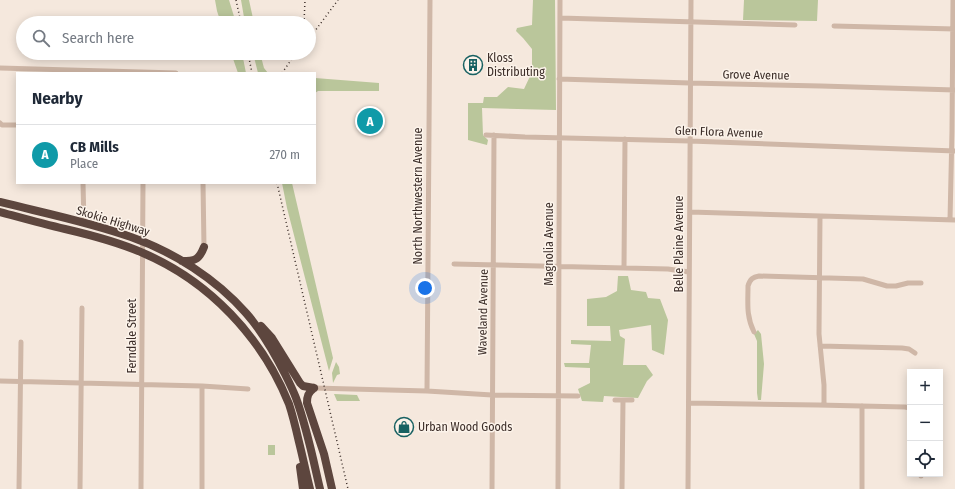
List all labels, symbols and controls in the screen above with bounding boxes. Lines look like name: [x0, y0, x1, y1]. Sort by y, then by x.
search box: [16, 16, 316, 60]
icon: search: [30, 27, 52, 49]
text: Search here: [62, 29, 134, 47]
place label: Kloss Distributing: [487, 51, 545, 79]
building icon: Kloss Distributing: [462, 54, 484, 76]
street label: Grove Avenue: [722, 67, 790, 83]
text: Nearby: [32, 88, 83, 109]
pin: A: [357, 106, 383, 136]
street label: Glen Flora Avenue: [675, 123, 763, 141]
street label: North Northwestern Avenue: [411, 128, 425, 264]
text: CB Mills: [70, 138, 119, 156]
text: A: [41, 147, 49, 162]
text: 270 m: [269, 147, 300, 162]
text: Place: [70, 156, 98, 171]
street label: Belle Plaine Avenue: [672, 196, 686, 292]
street label: Magnolia Avenue: [542, 202, 556, 286]
street label: Skokie Highway: [75, 203, 152, 239]
street label: Waveland Avenue: [475, 269, 491, 355]
your location: [415, 278, 435, 298]
street label: Ferndale Street: [125, 299, 139, 373]
map controls: [907, 369, 943, 477]
button: +: [907, 369, 943, 405]
button: −: [907, 405, 943, 441]
shop icon: Urban Wood Goods: [393, 416, 415, 438]
place label: Urban Wood Goods: [418, 420, 512, 434]
button: locate: [907, 441, 943, 477]

